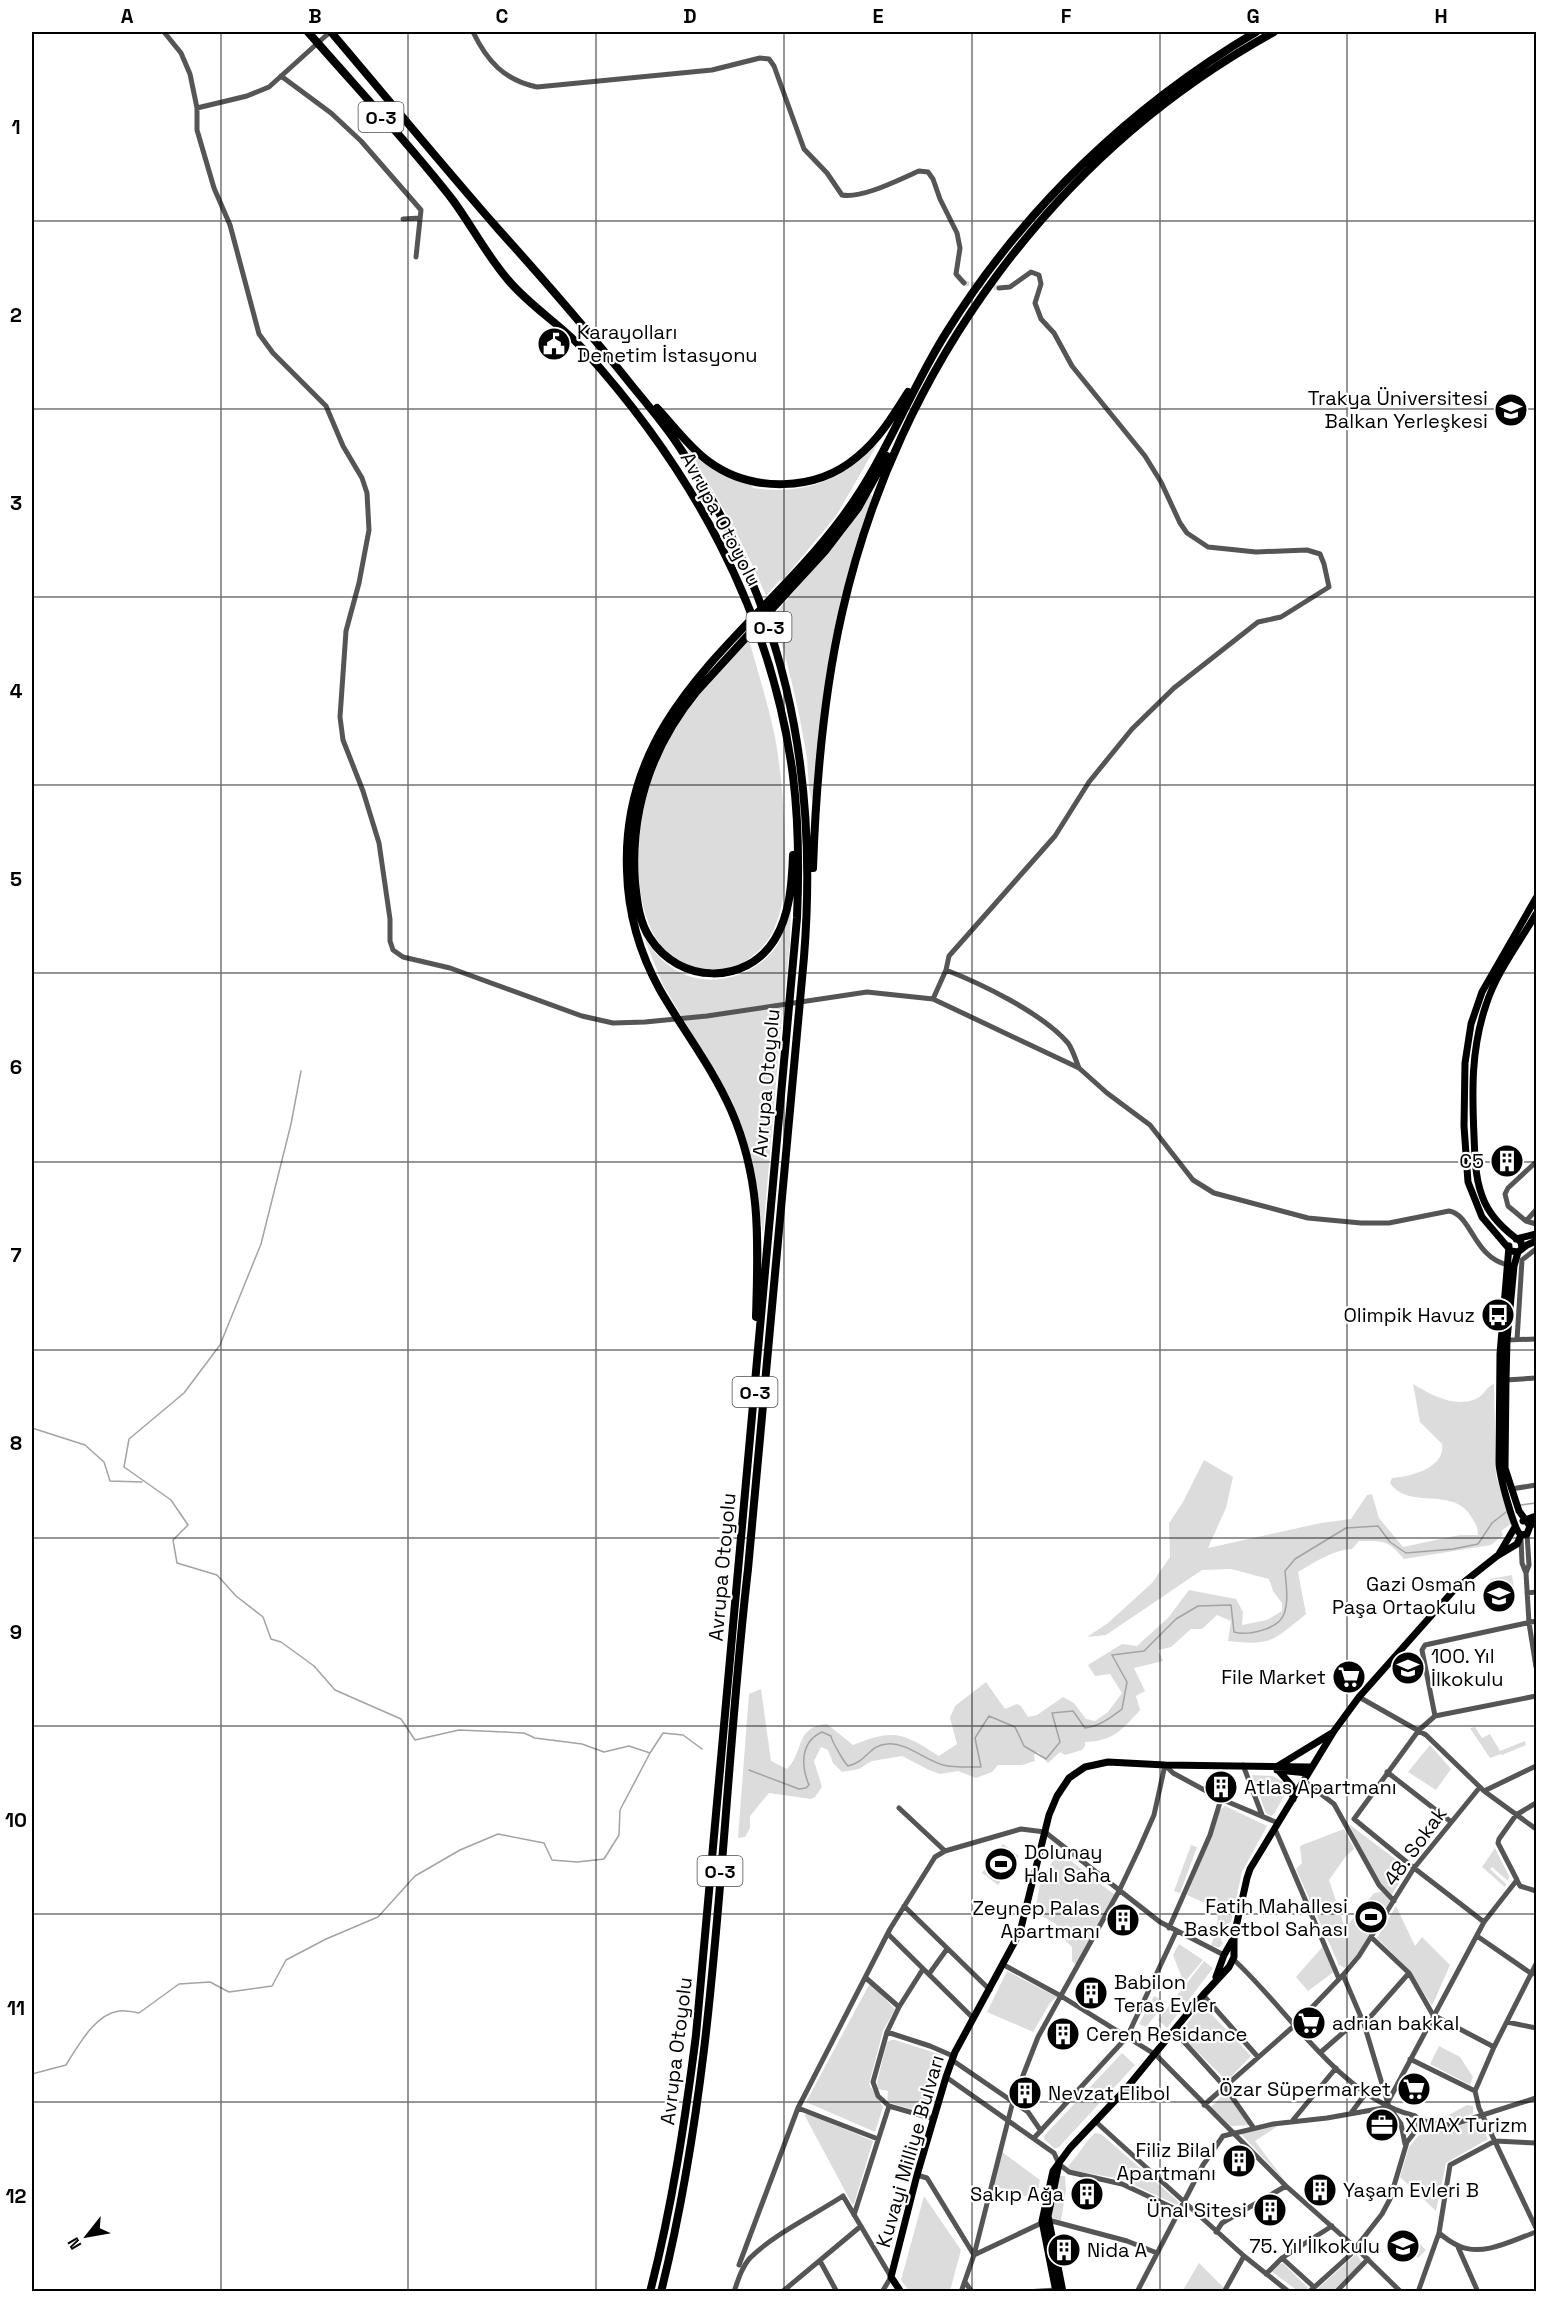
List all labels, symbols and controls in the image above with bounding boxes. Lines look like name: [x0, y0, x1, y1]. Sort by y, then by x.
text: A: [121, 3, 134, 29]
text: B: [308, 3, 322, 29]
text: C: [496, 3, 509, 29]
text: D: [683, 3, 697, 29]
text: E: [872, 3, 884, 29]
text: F: [1061, 3, 1072, 29]
text: G: [1246, 3, 1260, 29]
text: H: [1434, 3, 1448, 29]
road number: O-3: [358, 102, 404, 132]
text: 1: [11, 114, 21, 140]
text: 2: [10, 302, 22, 328]
place label: Karayolları Denetim İstasyonu: [577, 319, 757, 368]
public building icon: Karayolları Denetim İstasyonu: [536, 326, 572, 362]
place label: Trakya Üniversitesi Balkan Yerleşkesi: [1308, 385, 1488, 434]
school or university icon: Trakya Üniversitesi Balkan Yerleşkesi: [1493, 392, 1529, 428]
street label: Avrupa Otoyolu: [675, 447, 767, 591]
text: 3: [10, 490, 22, 516]
road number: O-3: [746, 612, 792, 642]
text: 4: [10, 678, 23, 704]
text: 5: [10, 866, 22, 892]
street label: Avrupa Otoyolu: [747, 1008, 785, 1158]
text: 6: [10, 1054, 22, 1080]
building icon: C5: [1489, 1143, 1525, 1179]
place label: C5: [1459, 1148, 1484, 1174]
text: 7: [10, 1242, 22, 1268]
bus stop icon: Olimpik Havuz: [1480, 1297, 1516, 1333]
place label: Olimpik Havuz: [1343, 1302, 1475, 1328]
road number: O-3: [732, 1377, 777, 1407]
text: 8: [10, 1430, 22, 1456]
street label: Avrupa Otoyolu: [703, 1492, 741, 1642]
place label: Gazi Osman Paşa Ortaokulu: [1332, 1571, 1476, 1620]
school or university icon: Gazi Osman Paşa Ortaokulu: [1481, 1578, 1517, 1614]
text: 9: [10, 1619, 22, 1645]
place label: 100. Yıl İlkokulu: [1431, 1643, 1504, 1692]
school or university icon: 100. Yıl İlkokulu: [1390, 1650, 1426, 1686]
supermarket icon: File Market: [1331, 1659, 1367, 1695]
place label: File Market: [1221, 1664, 1326, 1690]
building icon: Atlas Apartmanı: [1203, 1769, 1239, 1805]
place label: Atlas Apartmanı: [1244, 1774, 1397, 1800]
street label: 48. Sokak: [1377, 1801, 1453, 1891]
text: 10: [5, 1807, 27, 1833]
place label: Dolunay Halı Saha: [1024, 1839, 1111, 1888]
sports icon: Dolunay Halı Saha: [983, 1846, 1019, 1882]
road number: O-3: [698, 1856, 742, 1886]
place label: Fatih Mahallesi Basketbol Sahası: [1184, 1893, 1348, 1942]
place label: Zeynep Palas Apartmanı: [972, 1895, 1100, 1944]
sports icon: Fatih Mahallesi Basketbol Sahası: [1353, 1899, 1389, 1935]
building icon: Zeynep Palas Apartmanı: [1105, 1902, 1141, 1938]
place label: Babilon Teras Evler: [1114, 1969, 1216, 2018]
building icon: Babilon Teras Evler: [1073, 1975, 1109, 2011]
street label: Avrupa Otoyolu: [654, 1976, 698, 2126]
text: 11: [7, 1995, 25, 2021]
supermarket icon: adrian bakkal: [1291, 2005, 1327, 2041]
place label: adrian bakkal: [1332, 2010, 1460, 2036]
building icon: Ceren Residance: [1045, 2016, 1081, 2052]
place label: Ceren Residance: [1086, 2021, 1247, 2047]
street label: Kuvayi Milliye Bulvarı: [870, 2052, 950, 2250]
supermarket icon: Özar Süpermarket: [1396, 2071, 1432, 2107]
building icon: Nevzat Elibol: [1007, 2075, 1043, 2111]
place label: Özar Süpermarket: [1219, 2076, 1391, 2102]
place label: Nevzat Elibol: [1048, 2080, 1170, 2106]
office icon: XMAX Turizm: [1364, 2107, 1400, 2143]
place label: XMAX Turizm: [1405, 2112, 1528, 2138]
place label: Filiz Bilal Apartmanı: [1116, 2137, 1216, 2186]
building icon: Filiz Bilal Apartmanı: [1221, 2143, 1257, 2179]
building icon: Yaşam Evleri B: [1302, 2172, 1338, 2208]
building icon: Sakıp Ağa: [1069, 2176, 1105, 2212]
place label: Yaşam Evleri B: [1343, 2177, 1479, 2203]
place label: Sakıp Ağa: [970, 2181, 1064, 2207]
text: 12: [6, 2183, 27, 2209]
building icon: Ünal Sitesi: [1252, 2192, 1288, 2228]
place label: Ünal Sitesi: [1147, 2197, 1247, 2223]
north arrow: [57, 2206, 117, 2266]
school or university icon: 75. Yıl İlkokulu: [1385, 2228, 1421, 2264]
building icon: Nida A: [1046, 2232, 1082, 2268]
text: N: [63, 2233, 86, 2253]
place label: 75. Yıl İlkokulu: [1249, 2233, 1380, 2259]
place label: Nida A: [1087, 2237, 1147, 2263]

